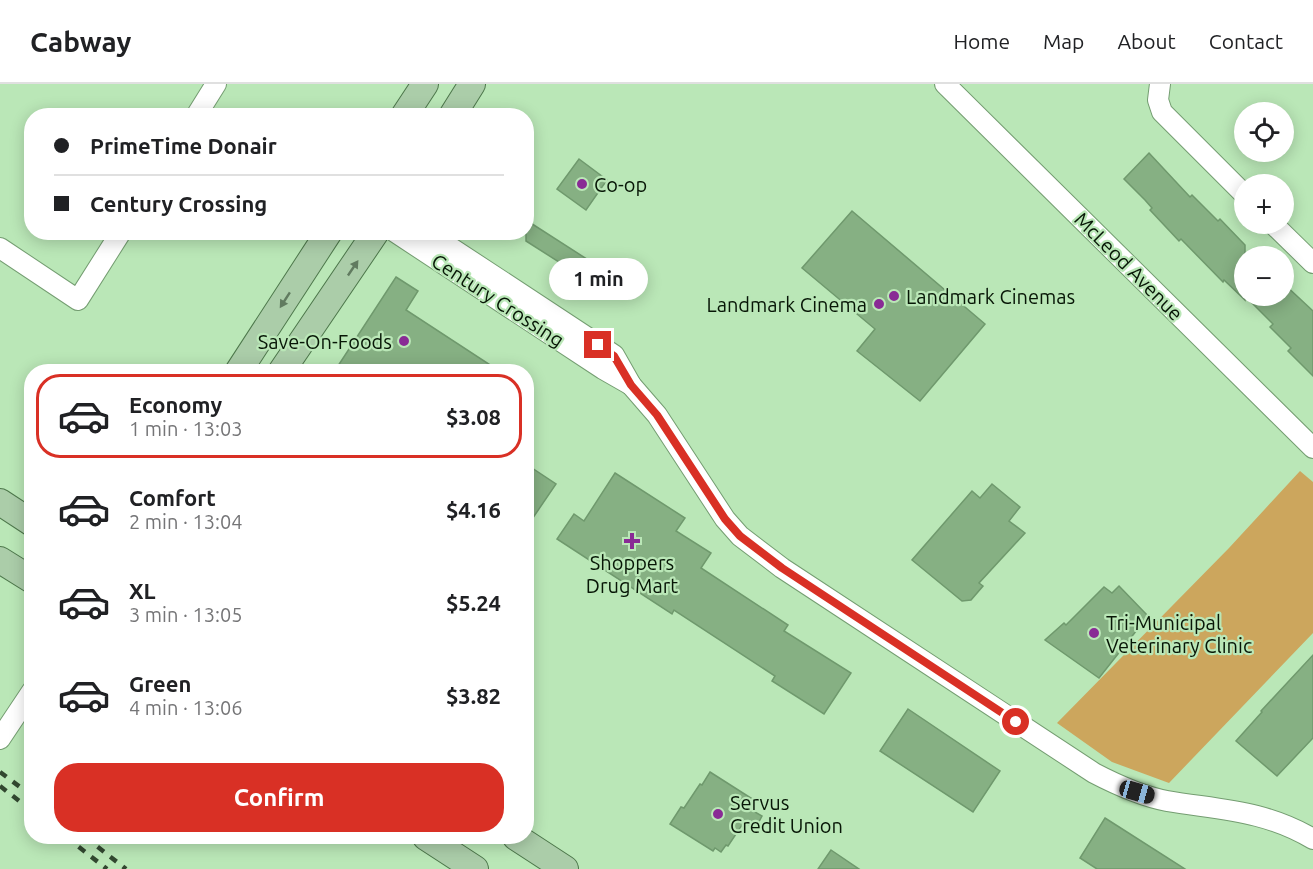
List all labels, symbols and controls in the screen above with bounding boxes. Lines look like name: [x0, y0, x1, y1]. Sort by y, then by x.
text: Cabway: [30, 26, 131, 57]
text: Home: [953, 29, 1010, 53]
text: Map: [1043, 29, 1084, 53]
text: About: [1117, 29, 1176, 53]
text: Contact: [1209, 29, 1283, 53]
map controls: [1234, 102, 1294, 306]
button: locate: [1234, 102, 1294, 162]
text: PrimeTime Donair: [90, 133, 277, 158]
place label: Co-op: [594, 173, 647, 196]
button: +: [1234, 174, 1294, 234]
marker: Co-op: [575, 177, 589, 191]
text: Century Crossing: [90, 191, 267, 216]
street label: McLeod Avenue: [1070, 207, 1188, 325]
button: −: [1234, 246, 1294, 306]
street label: Century Crossing: [428, 249, 568, 351]
callout: 1 min: [548, 258, 648, 300]
one-way arrow: [347, 260, 359, 276]
text: 1 min: [573, 267, 624, 290]
place label: Landmark Cinemas: [906, 285, 1075, 308]
marker: Landmark Cinemas: [887, 289, 901, 303]
one-way arrow: [280, 292, 291, 308]
place label: Landmark Cinema: [706, 293, 867, 316]
marker: Landmark Cinema: [872, 297, 886, 311]
place label: Save-On-Foods: [258, 330, 392, 353]
route end: [584, 331, 611, 358]
marker: Save-On-Foods: [397, 334, 411, 348]
icon: car: [57, 389, 111, 443]
text: Economy: [129, 392, 222, 417]
text: $3.08: [446, 404, 501, 429]
text: 1 min · 13:03: [129, 417, 243, 440]
icon: car: [57, 482, 111, 536]
text: Comfort: [129, 485, 216, 510]
text: $4.16: [446, 497, 501, 522]
text: 2 min · 13:04: [129, 510, 243, 533]
marker: Shoppers Drug Mart: [625, 534, 639, 548]
place label: Shoppers Drug Mart: [586, 551, 678, 597]
icon: car: [57, 575, 111, 629]
text: XL: [129, 578, 156, 603]
text: $5.24: [446, 590, 501, 615]
text: 3 min · 13:05: [129, 603, 243, 626]
place label: Tri-Municipal Veterinary Clinic: [1106, 611, 1252, 657]
marker: Tri-Municipal Veterinary Clinic: [1087, 626, 1101, 640]
icon: car: [57, 668, 111, 722]
text: Green: [129, 671, 191, 696]
text: $3.82: [446, 683, 501, 708]
text: 4 min · 13:06: [129, 696, 243, 719]
route start: [1002, 708, 1029, 735]
button: Confirm: [54, 763, 504, 832]
car: [1117, 778, 1157, 806]
place label: Servus Credit Union: [730, 791, 843, 837]
marker: Servus Credit Union: [711, 807, 725, 821]

